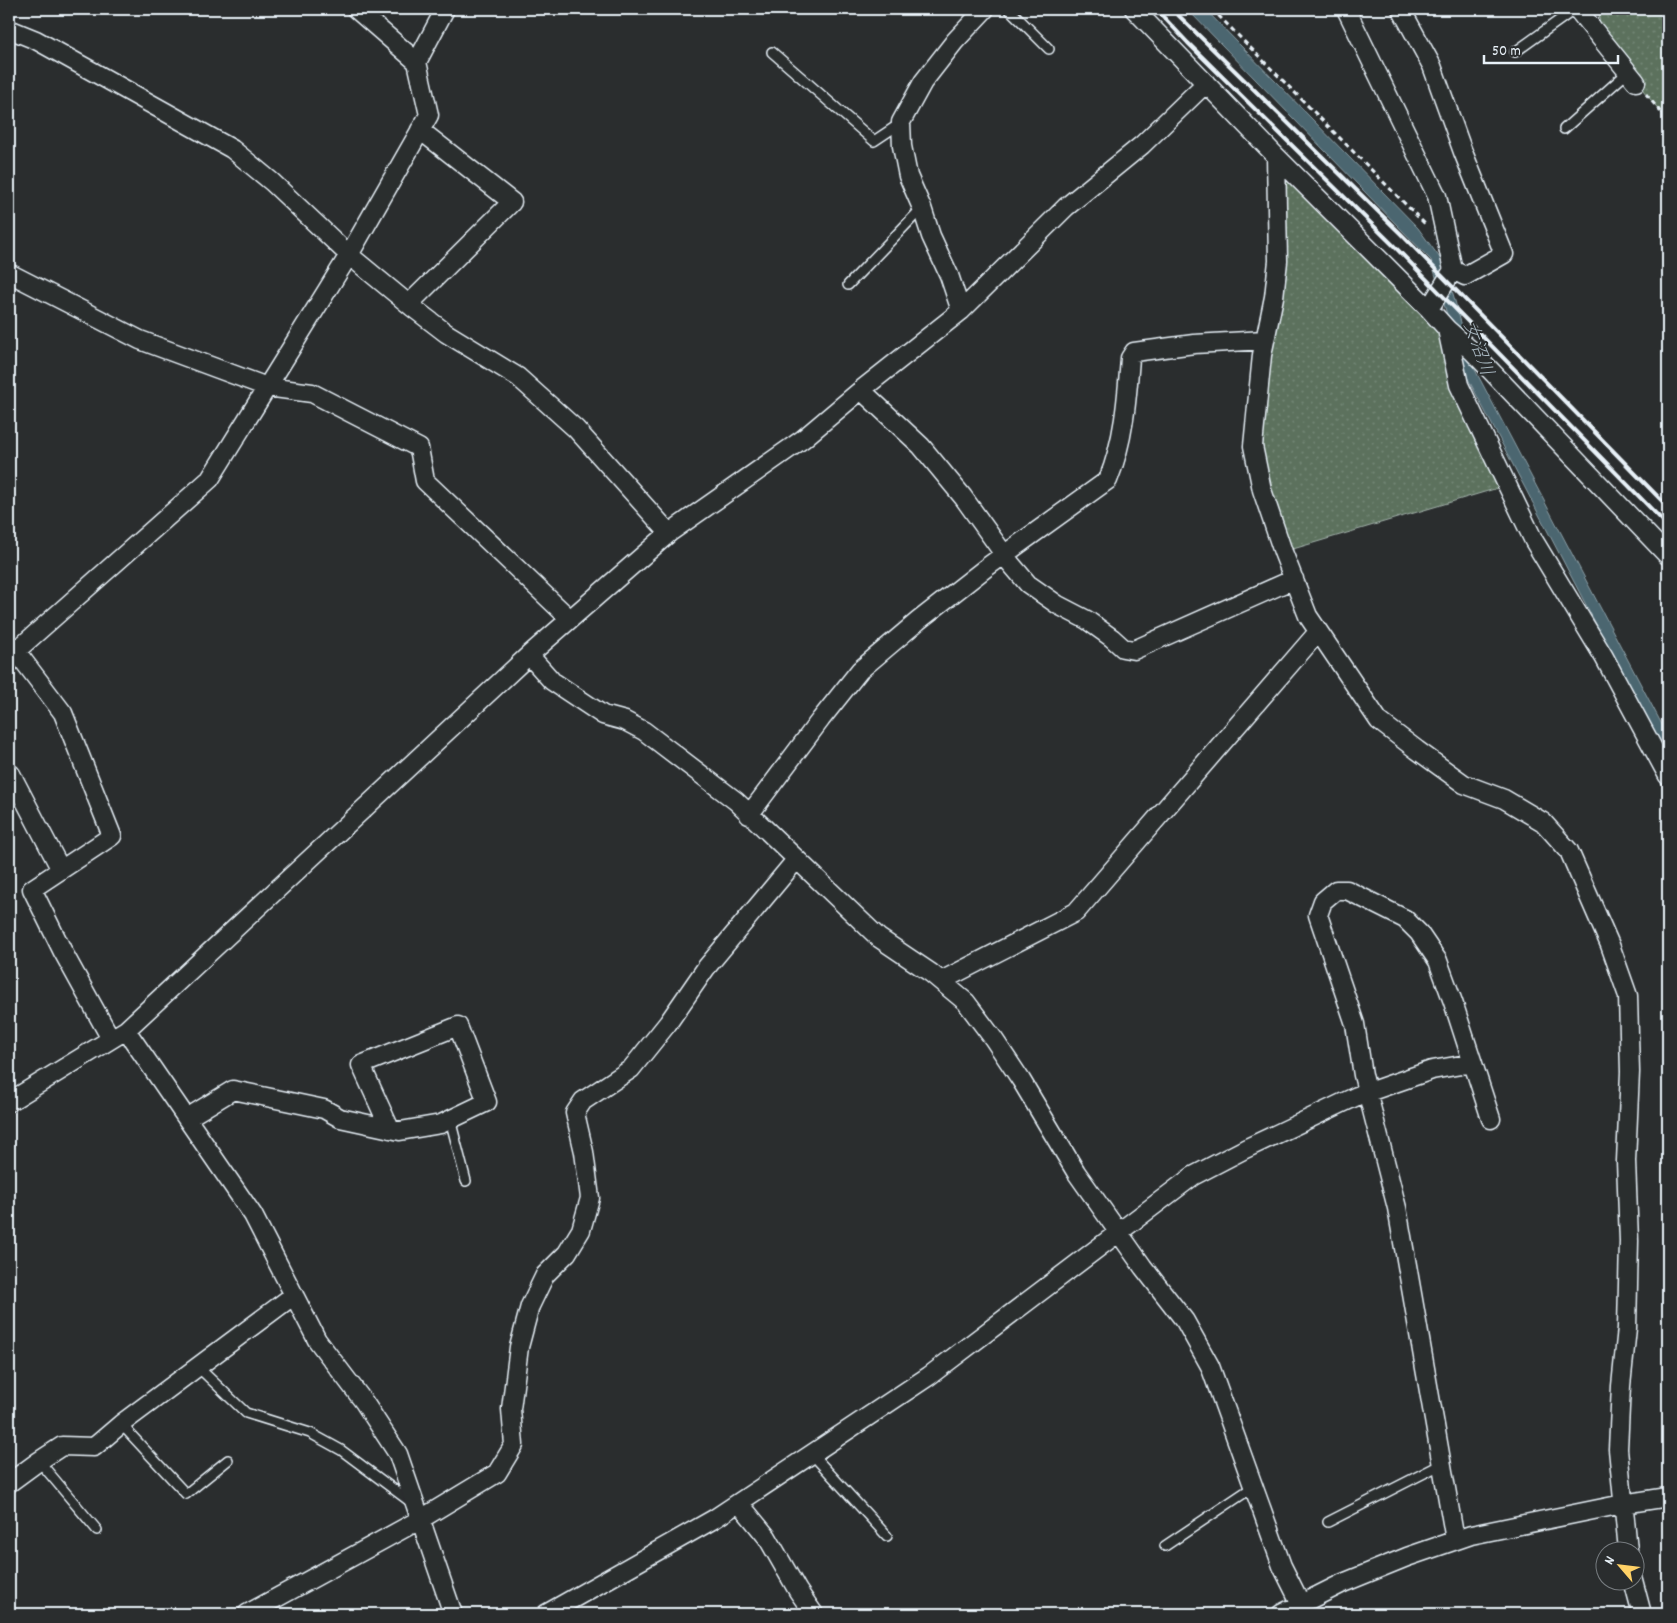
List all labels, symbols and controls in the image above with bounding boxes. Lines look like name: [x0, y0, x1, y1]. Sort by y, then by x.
scale bar: [1484, 32, 1618, 64]
text: 50 m: [1492, 41, 1521, 63]
water label: 女沼川: [1455, 318, 1499, 380]
north arrow: [1594, 1540, 1644, 1590]
text: N: [1600, 1553, 1621, 1569]

